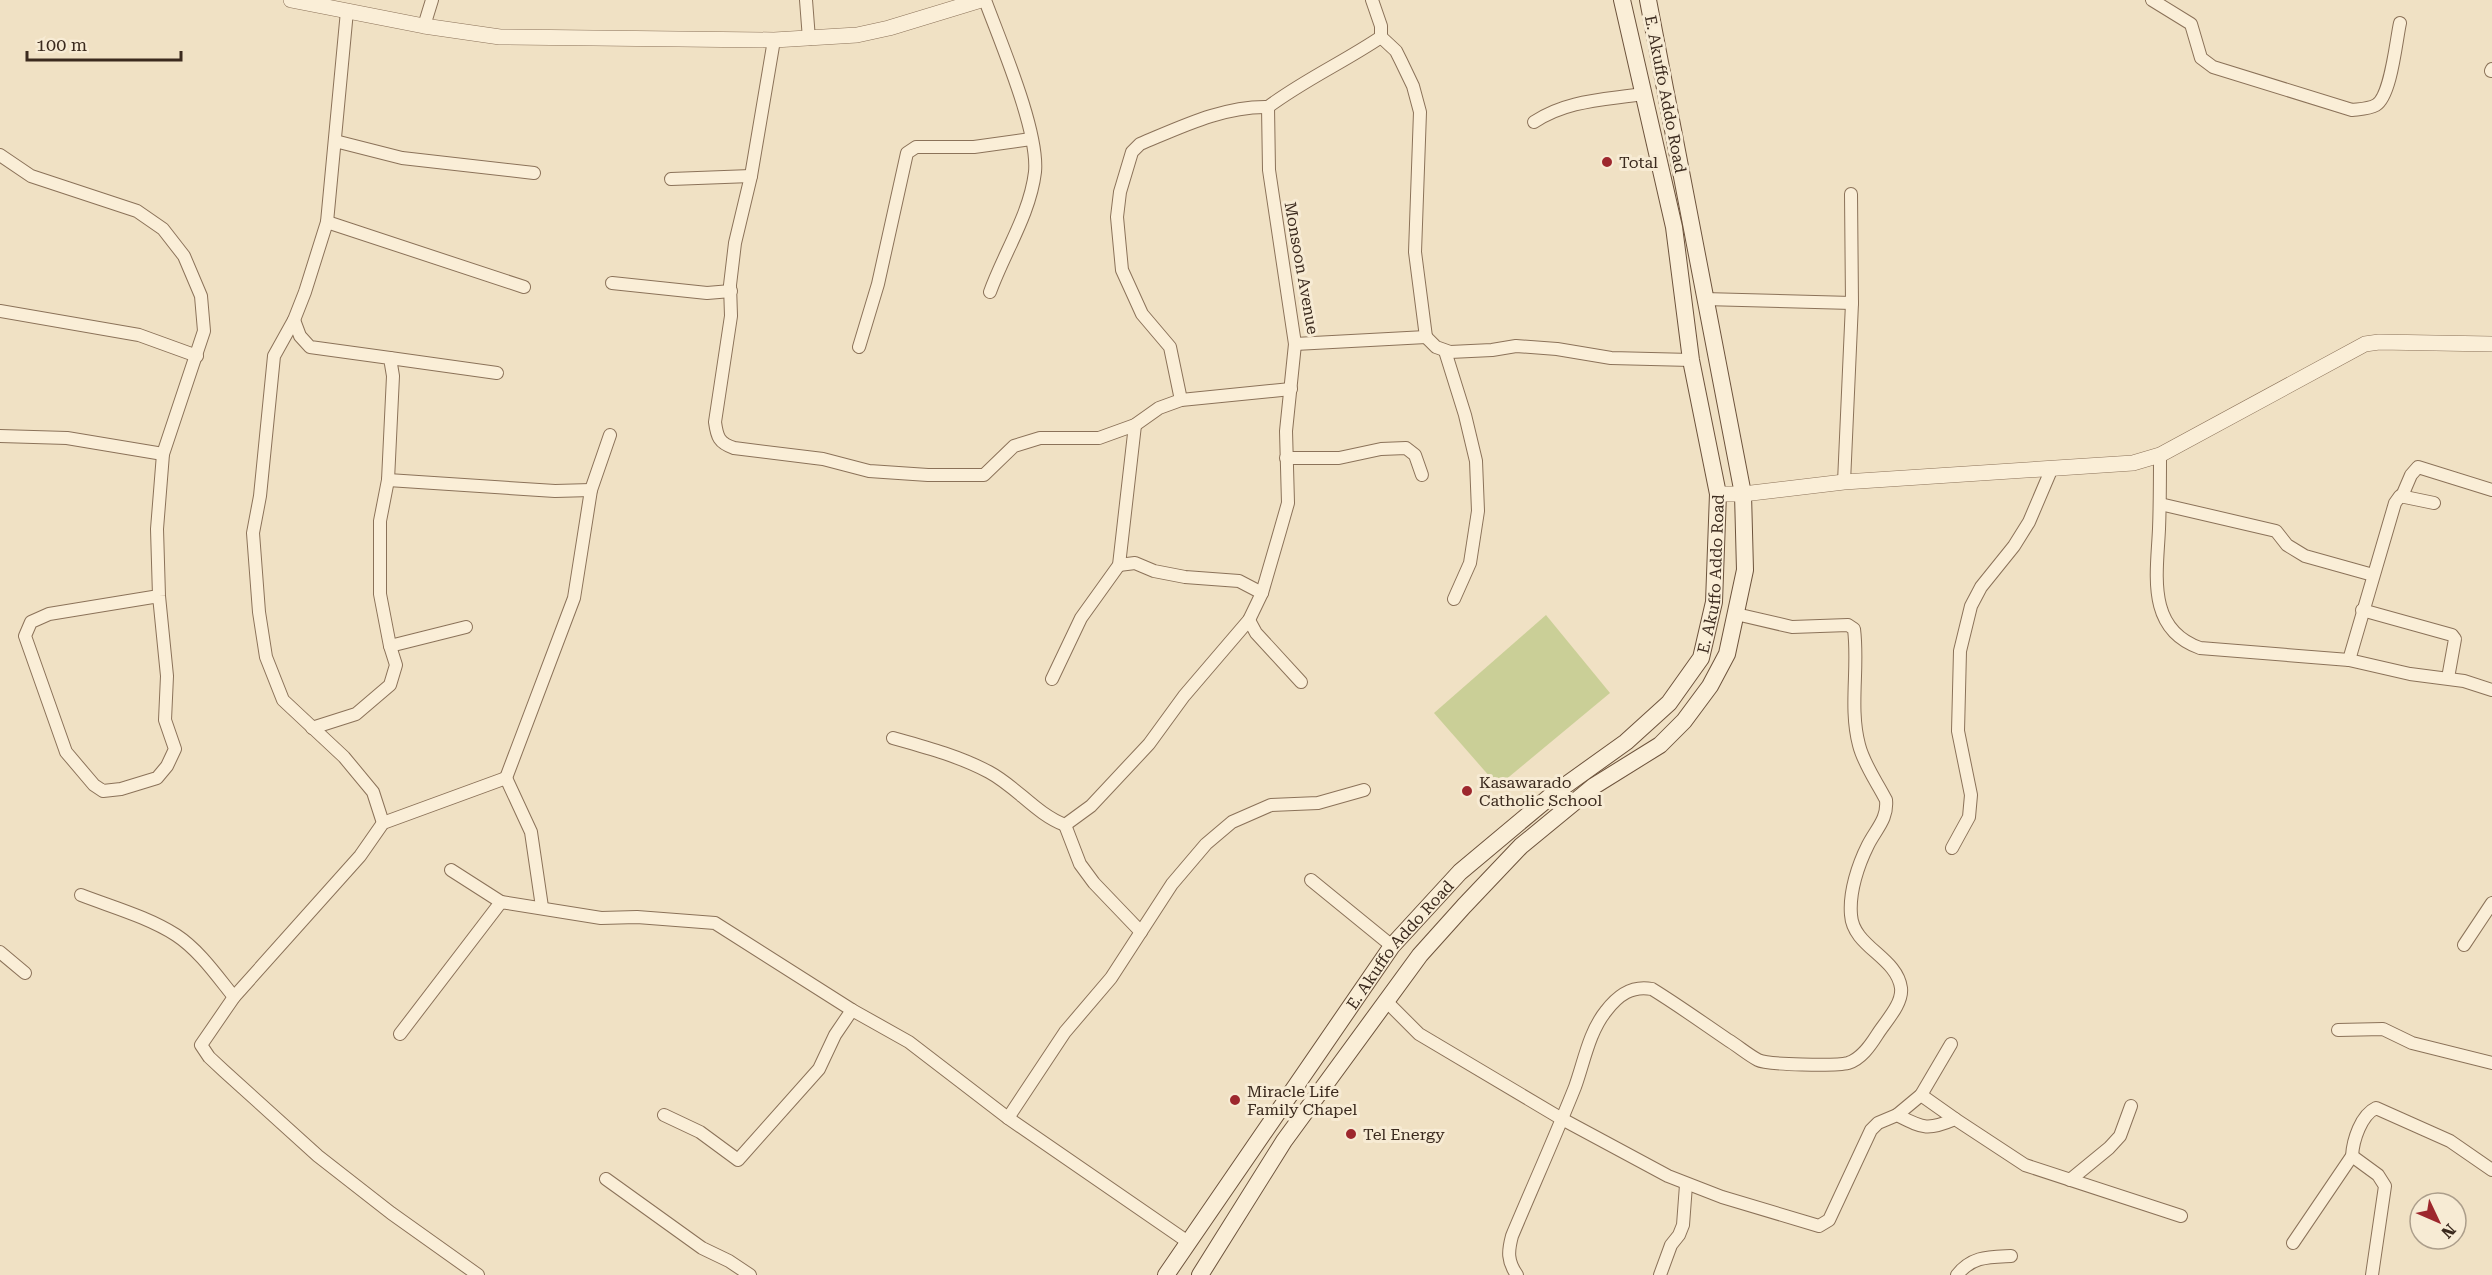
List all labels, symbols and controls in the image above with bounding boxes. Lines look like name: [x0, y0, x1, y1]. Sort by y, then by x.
street label: E. Akuffo Addo Road: [1641, 14, 1690, 175]
scale bar: [27, 24, 182, 62]
text: 100 m: [36, 34, 87, 55]
place label: Total: [1619, 153, 1658, 172]
marker: Total: [1600, 155, 1614, 169]
street label: Monsoon Avenue: [1281, 200, 1323, 336]
street label: E. Akuffo Addo Road: [1693, 494, 1728, 655]
place label: Kasawarado Catholic School: [1479, 773, 1602, 810]
marker: Kasawarado Catholic School: [1460, 784, 1474, 798]
street label: E. Akuffo Addo Road: [1343, 877, 1458, 1013]
place label: Miracle Life Family Chapel: [1247, 1082, 1357, 1119]
marker: Miracle Life Family Chapel: [1228, 1093, 1242, 1107]
place label: Tel Energy: [1363, 1125, 1445, 1144]
marker: Tel Energy: [1344, 1127, 1358, 1141]
north arrow: [2408, 1191, 2468, 1251]
text: N: [2437, 1220, 2460, 1242]

